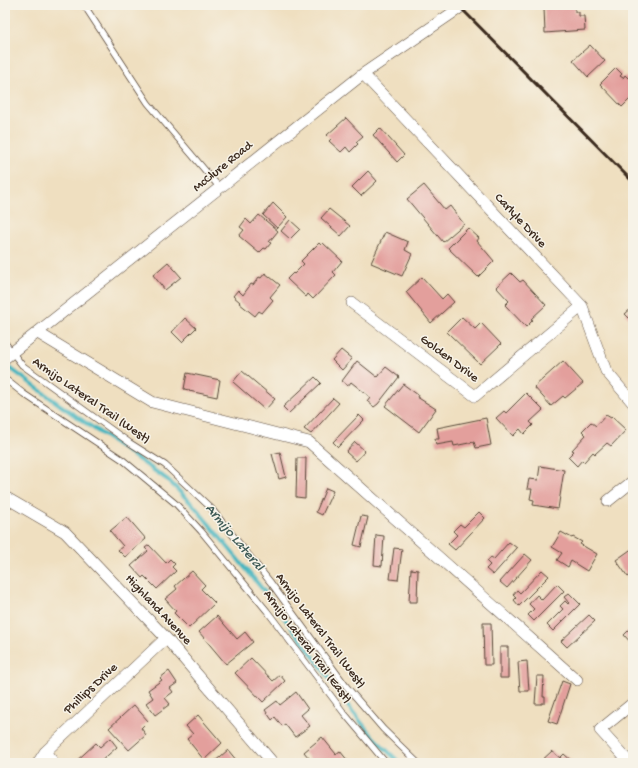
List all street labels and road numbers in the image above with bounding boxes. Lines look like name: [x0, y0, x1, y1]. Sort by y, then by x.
street label: McClure Road: [190, 138, 257, 196]
street label: Carlyle Drive: [491, 191, 549, 252]
street label: Golden Drive: [417, 332, 482, 386]
street label: Armijo Lateral Trail (West): [29, 355, 153, 447]
street label: Armijo Lateral Trail (West): [272, 570, 368, 692]
street label: Highland Avenue: [122, 572, 195, 648]
street label: Armijo Lateral Trail (East): [259, 587, 355, 707]
street label: Phillips Drive: [60, 660, 121, 718]

